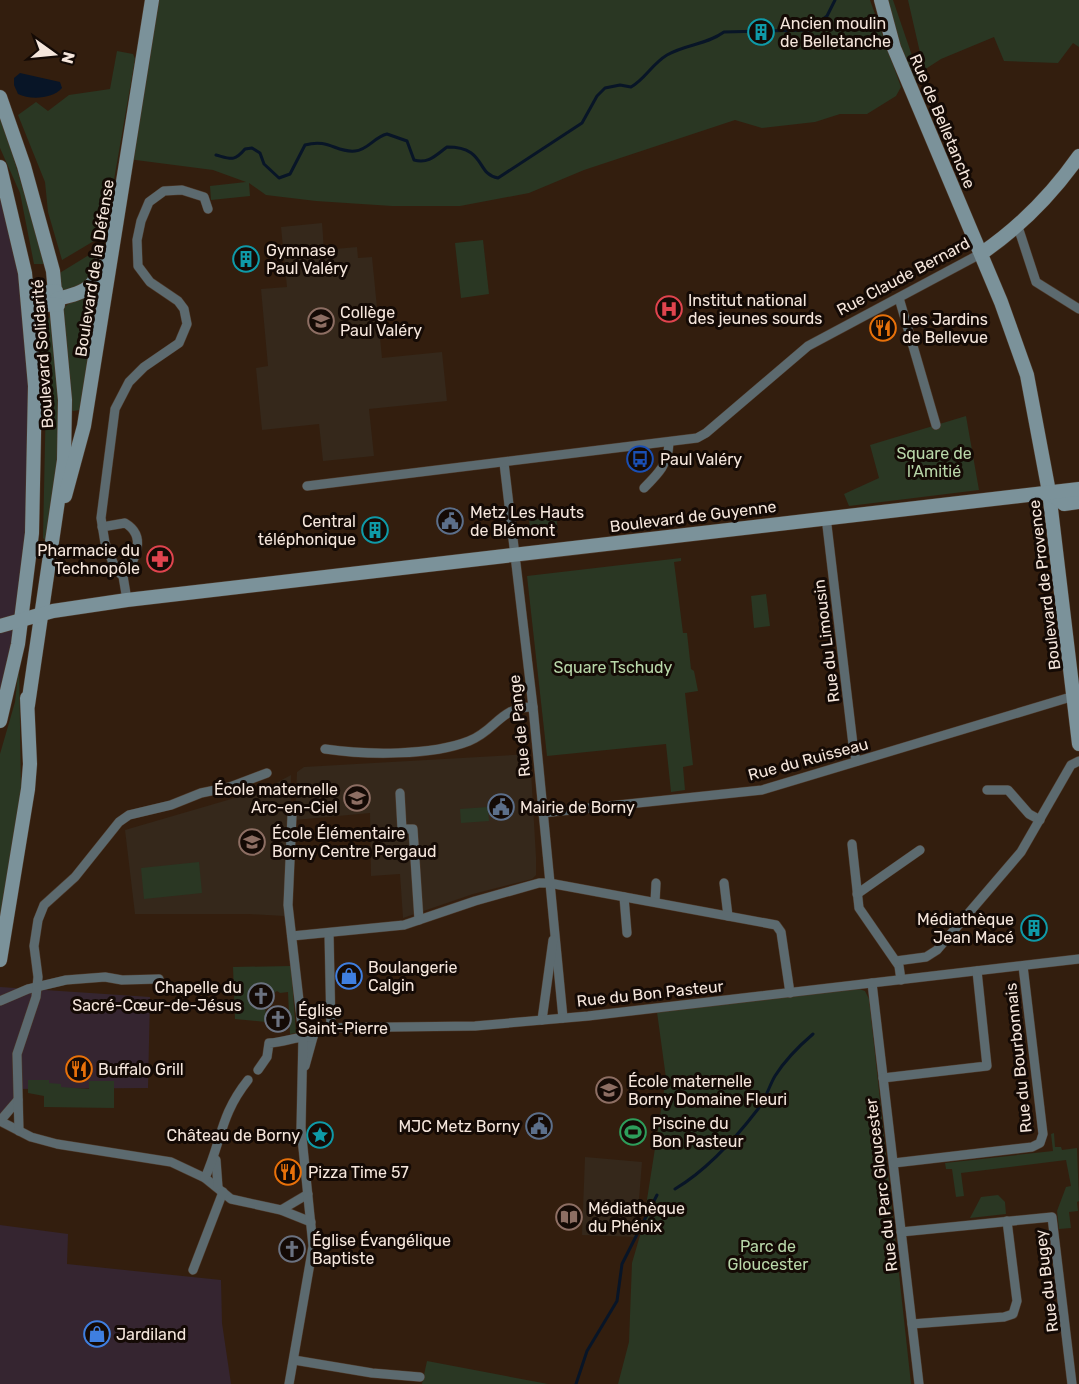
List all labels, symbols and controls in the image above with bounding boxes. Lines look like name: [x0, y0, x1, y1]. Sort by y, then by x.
place label: Ancien moulin de Belletanche: [780, 14, 891, 51]
building icon: Ancien moulin de Belletanche: [746, 17, 776, 47]
north arrow: [24, 24, 84, 84]
text: N: [57, 50, 79, 66]
street label: Rue de Belletanche: [906, 51, 979, 191]
street label: Boulevard de la Défense: [71, 178, 118, 358]
street label: Rue Claude Bernard: [833, 233, 973, 320]
place label: Gymnase Paul Valéry: [266, 241, 348, 278]
building icon: Gymnase Paul Valéry: [231, 244, 261, 274]
street label: Boulevard Solidarité: [28, 279, 57, 429]
place label: Institut national des jeunes sourds: [688, 291, 823, 328]
hospital icon: Institut national des jeunes sourds: [654, 294, 684, 324]
place label: Collège Paul Valéry: [340, 303, 422, 340]
school or university icon: Collège Paul Valéry: [306, 306, 336, 336]
place label: Les Jardins de Bellevue: [902, 310, 988, 347]
restaurant icon: Les Jardins de Bellevue: [868, 313, 898, 343]
bus stop icon: Paul Valéry: [625, 444, 655, 474]
park label: Square de l'Amitié: [896, 444, 972, 481]
place label: Paul Valéry: [660, 450, 742, 469]
street label: Boulevard de Guyenne: [609, 497, 777, 536]
street label: Boulevard de Provence: [1025, 499, 1064, 671]
place label: Metz Les Hauts de Blémont: [470, 503, 584, 540]
public building icon: Metz Les Hauts de Blémont: [435, 506, 465, 536]
place label: Central téléphonique: [258, 512, 356, 549]
building icon: Central téléphonique: [360, 515, 390, 545]
place label: Pharmacie du Technopôle: [37, 541, 140, 578]
pharmacy icon: Pharmacie du Technopôle: [145, 544, 175, 574]
street label: Rue du Limousin: [810, 578, 843, 703]
park label: Square Tschudy: [554, 658, 673, 677]
street label: Rue de Pange: [505, 674, 534, 778]
street label: Rue du Ruisseau: [746, 734, 870, 785]
place label: École maternelle Arc-en-Ciel: [214, 780, 338, 817]
school or university icon: École maternelle Arc-en-Ciel: [342, 783, 372, 813]
public building icon: Mairie de Borny: [486, 792, 516, 822]
place label: Mairie de Borny: [520, 798, 635, 817]
place label: École Élémentaire Borny Centre Pergaud: [272, 824, 437, 861]
school or university icon: École Élémentaire Borny Centre Pergaud: [237, 827, 267, 857]
place label: Médiathèque Jean Macé: [917, 910, 1014, 947]
building icon: Médiathèque Jean Macé: [1019, 913, 1049, 943]
place label: Boulangerie Calgin: [368, 958, 457, 995]
shop icon: Boulangerie Calgin: [334, 961, 364, 991]
street label: Rue du Bon Pasteur: [576, 976, 724, 1011]
place label: Chapelle du Sacré-Cœur-de-Jésus: [72, 978, 242, 1015]
church icon: Chapelle du Sacré-Cœur-de-Jésus: [246, 981, 276, 1011]
street label: Rue du Bourbonnais: [1001, 982, 1036, 1134]
place label: Église Saint-Pierre: [298, 1001, 388, 1038]
church icon: Église Saint-Pierre: [263, 1004, 293, 1034]
restaurant icon: Buffalo Grill: [64, 1054, 94, 1084]
place label: Buffalo Grill: [98, 1060, 184, 1079]
place label: École maternelle Borny Domaine Fleuri: [628, 1072, 787, 1109]
school or university icon: École maternelle Borny Domaine Fleuri: [594, 1075, 624, 1105]
street label: Rue du Parc Gloucester: [861, 1097, 902, 1273]
public building icon: MJC Metz Borny: [524, 1111, 554, 1141]
place label: Piscine du Bon Pasteur: [652, 1114, 744, 1151]
place label: MJC Metz Borny: [398, 1117, 520, 1136]
sports icon: Piscine du Bon Pasteur: [618, 1117, 648, 1147]
place icon: Château de Borny: [305, 1120, 335, 1150]
place label: Château de Borny: [167, 1126, 300, 1145]
restaurant icon: Pizza Time 57: [273, 1157, 303, 1187]
place label: Pizza Time 57: [308, 1163, 409, 1182]
place label: Médiathèque du Phénix: [588, 1199, 685, 1236]
library icon: Médiathèque du Phénix: [554, 1202, 584, 1232]
street label: Rue du Bugey: [1031, 1228, 1062, 1333]
place label: Église Évangélique Baptiste: [312, 1231, 451, 1268]
church icon: Église Évangélique Baptiste: [277, 1234, 307, 1264]
park label: Parc de Gloucester: [728, 1237, 808, 1274]
shop icon: Jardiland: [82, 1319, 112, 1349]
place label: Jardiland: [116, 1325, 186, 1344]

